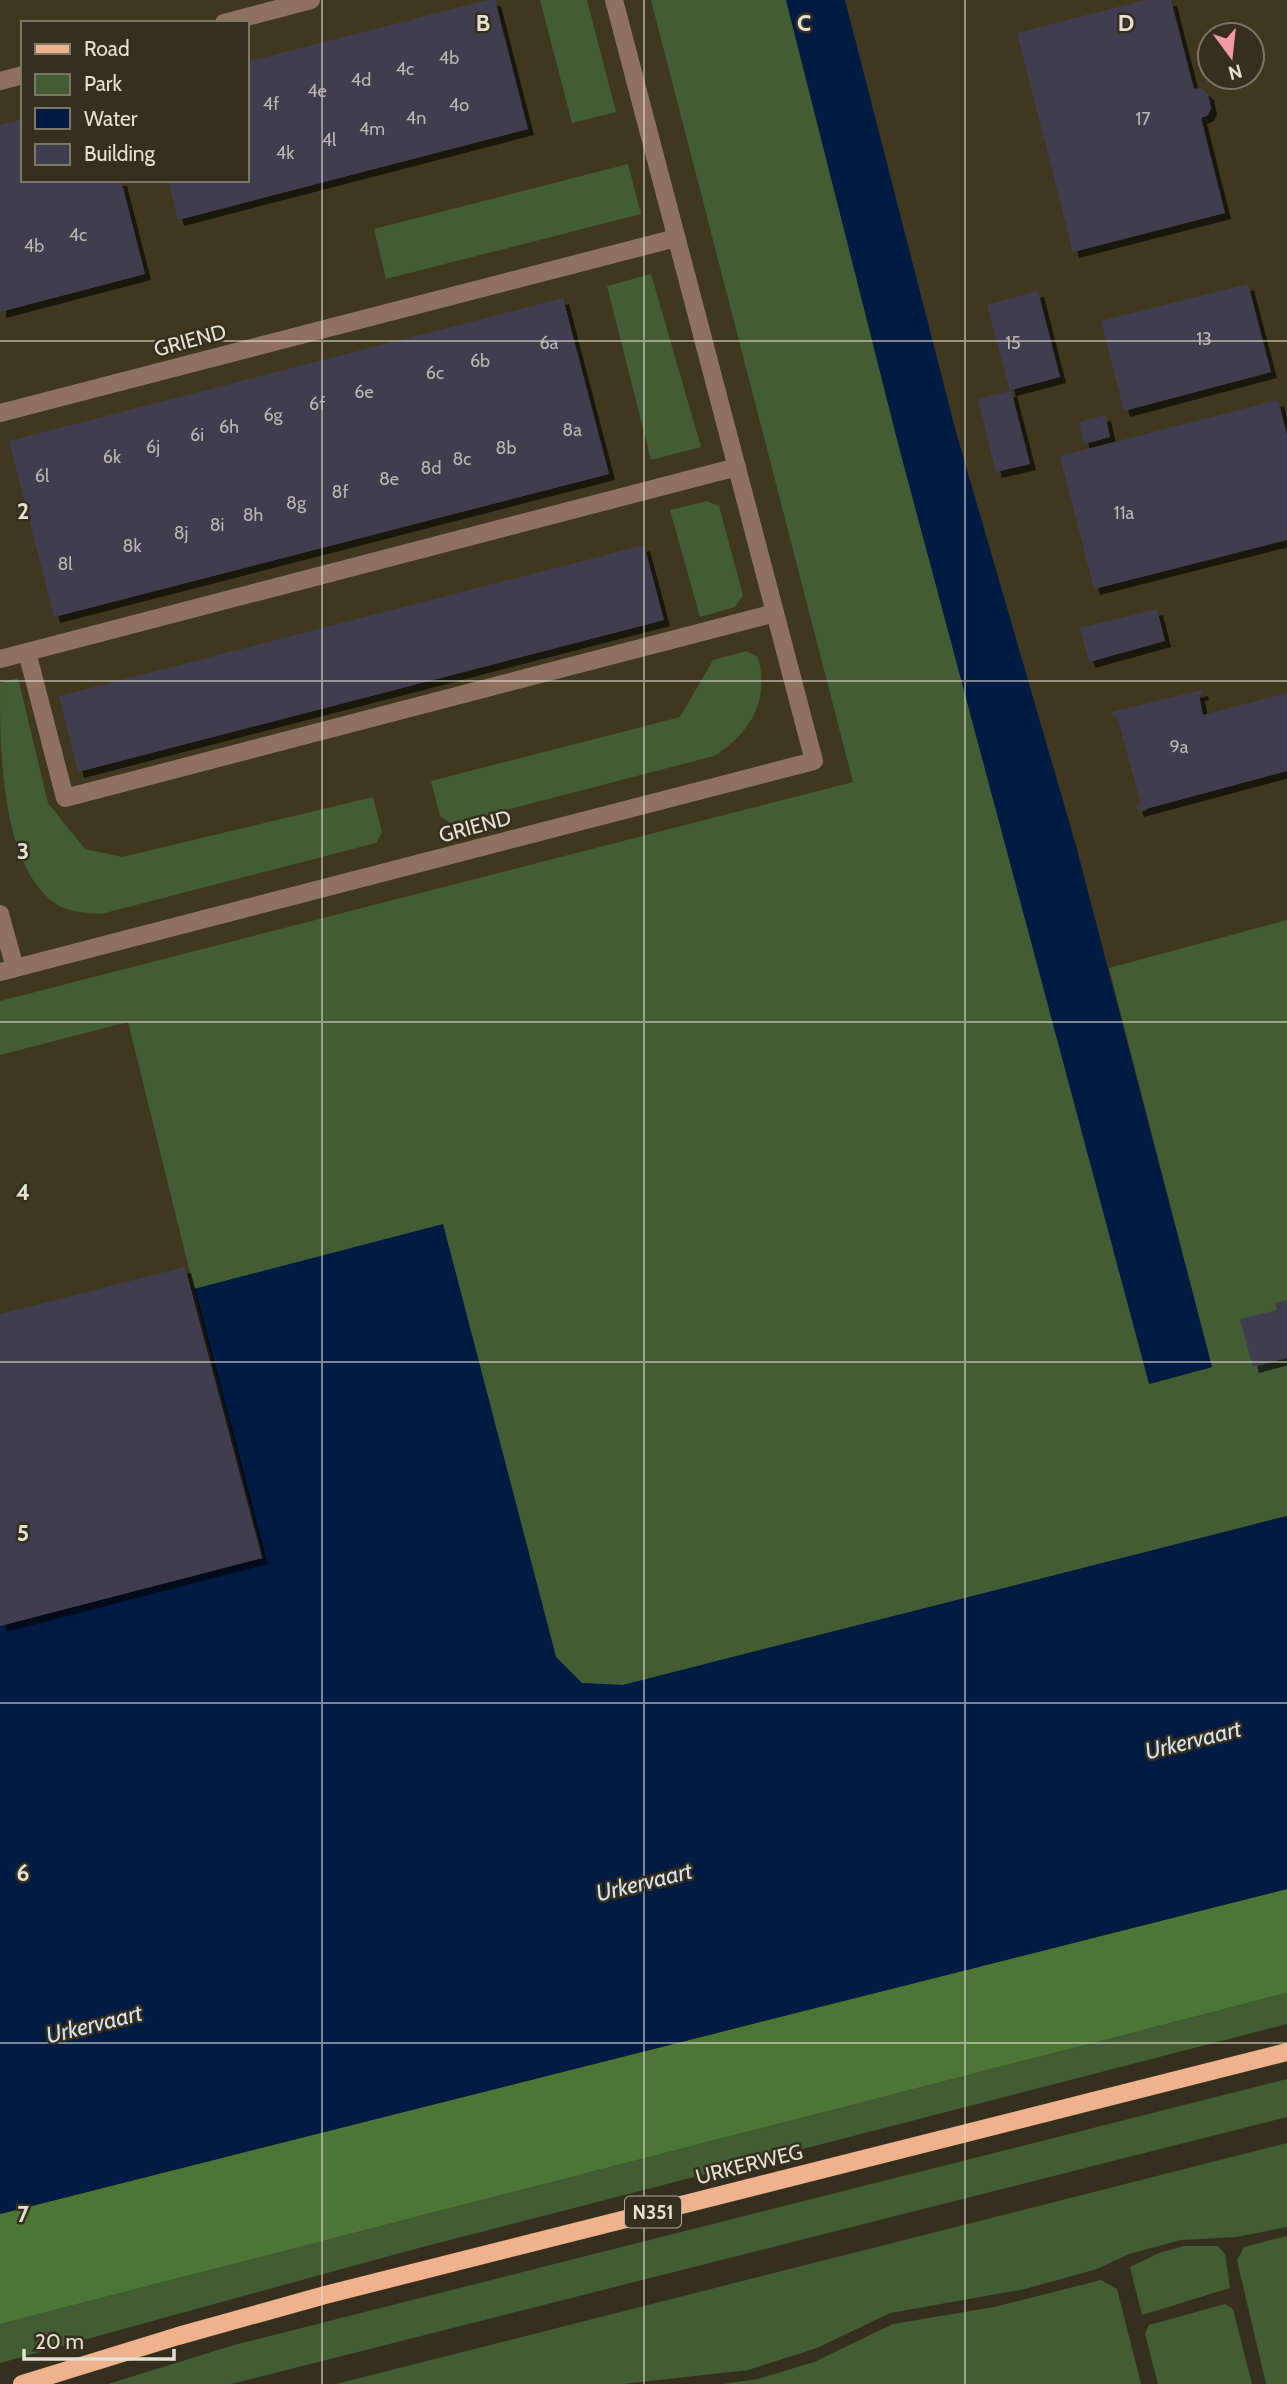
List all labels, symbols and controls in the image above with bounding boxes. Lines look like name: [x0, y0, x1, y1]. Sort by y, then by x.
text: B: [476, 9, 490, 37]
text: C: [797, 9, 811, 37]
text: D: [1118, 9, 1134, 37]
legend: [21, 21, 248, 182]
north arrow: [1196, 21, 1266, 91]
text: Road: [84, 36, 130, 61]
house number: 4b: [439, 47, 459, 69]
house number: 4c: [396, 58, 414, 80]
text: N: [1226, 59, 1245, 85]
house number: 4d: [351, 69, 371, 91]
text: Park: [84, 71, 122, 96]
house number: 4e: [307, 80, 327, 102]
house number: 4f: [263, 93, 279, 115]
house number: 4o: [449, 94, 469, 116]
text: Water: [84, 106, 138, 131]
house number: 4n: [406, 107, 426, 129]
house number: 17: [1136, 108, 1150, 130]
house number: 4m: [359, 118, 385, 140]
house number: 4l: [322, 129, 337, 151]
text: Building: [84, 141, 156, 166]
house number: 4k: [276, 142, 295, 164]
house number: 4c: [69, 224, 87, 246]
house number: 4b: [24, 235, 44, 257]
street label: GRIEND: [151, 318, 229, 362]
house number: 13: [1196, 328, 1212, 350]
house number: 6a: [540, 332, 559, 354]
house number: 15: [1005, 332, 1021, 354]
house number: 6b: [470, 350, 490, 372]
house number: 6c: [426, 362, 444, 384]
house number: 6e: [354, 381, 374, 403]
house number: 6f: [309, 393, 325, 415]
house number: 6g: [263, 404, 284, 426]
house number: 6h: [219, 416, 239, 438]
house number: 8a: [562, 419, 582, 441]
house number: 6i: [190, 424, 204, 446]
house number: 6j: [146, 436, 160, 458]
house number: 8b: [496, 437, 516, 459]
house number: 6k: [103, 446, 122, 468]
house number: 8c: [452, 448, 472, 470]
house number: 8d: [421, 457, 441, 479]
house number: 6l: [35, 465, 50, 487]
house number: 8e: [379, 468, 399, 490]
house number: 8f: [332, 481, 348, 503]
house number: 8g: [286, 492, 307, 514]
text: 2: [17, 497, 29, 525]
house number: 11a: [1114, 502, 1135, 524]
house number: 8h: [243, 504, 263, 526]
house number: 8i: [210, 514, 224, 536]
house number: 8j: [174, 522, 188, 544]
house number: 8k: [123, 535, 142, 557]
house number: 8l: [57, 553, 73, 575]
house number: 9a: [1170, 736, 1189, 758]
street label: GRIEND: [436, 804, 514, 848]
text: 3: [17, 837, 29, 865]
text: 4: [16, 1178, 30, 1206]
text: 5: [17, 1519, 29, 1547]
water label: Urkervaart: [1142, 1714, 1245, 1765]
water label: Urkervaart: [593, 1856, 696, 1907]
text: 6: [17, 1859, 29, 1887]
water label: Urkervaart: [43, 1998, 146, 2049]
street label: URKERWEG: [693, 2139, 805, 2189]
road number: N351: [625, 2196, 681, 2228]
text: 7: [17, 2200, 29, 2228]
scale bar: [24, 2318, 175, 2362]
text: 20 m: [35, 2329, 84, 2354]

